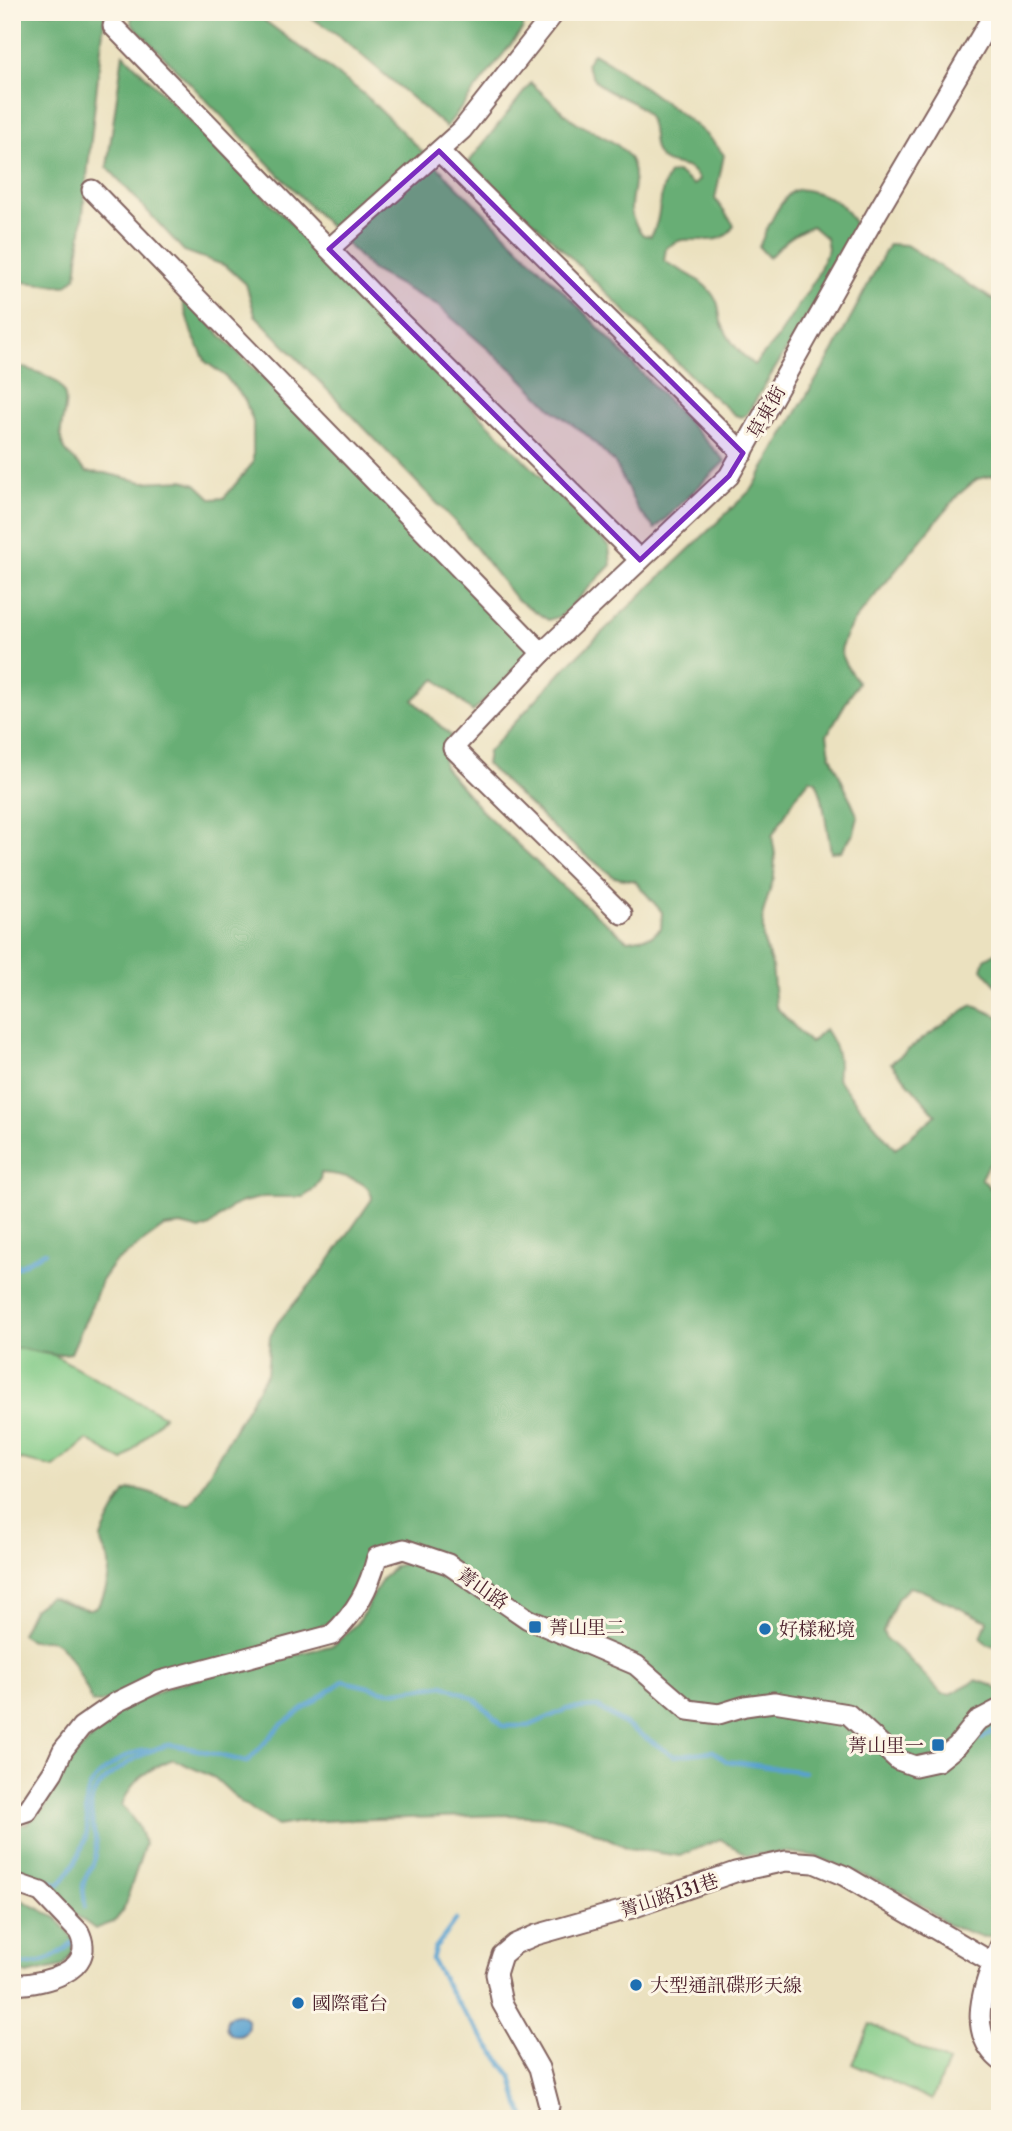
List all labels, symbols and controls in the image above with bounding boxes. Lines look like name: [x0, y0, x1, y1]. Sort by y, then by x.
street label: 草東街: [743, 382, 790, 443]
street label: 菁山路: [453, 1563, 513, 1614]
place label: 菁山里二: [549, 1616, 625, 1639]
place label: 好樣秘境: [779, 1618, 855, 1641]
marker: 菁山里二: [527, 1619, 543, 1635]
marker: 好樣秘境: [757, 1621, 773, 1637]
place label: 菁山里一: [848, 1734, 924, 1757]
marker: 菁山里一: [930, 1737, 946, 1753]
street label: 菁山路131巷: [617, 1869, 721, 1922]
place label: 大型通訊碟形天線: [650, 1974, 802, 1997]
marker: 大型通訊碟形天線: [628, 1977, 644, 1993]
place label: 國際電台: [312, 1992, 388, 2015]
marker: 國際電台: [290, 1995, 306, 2011]

